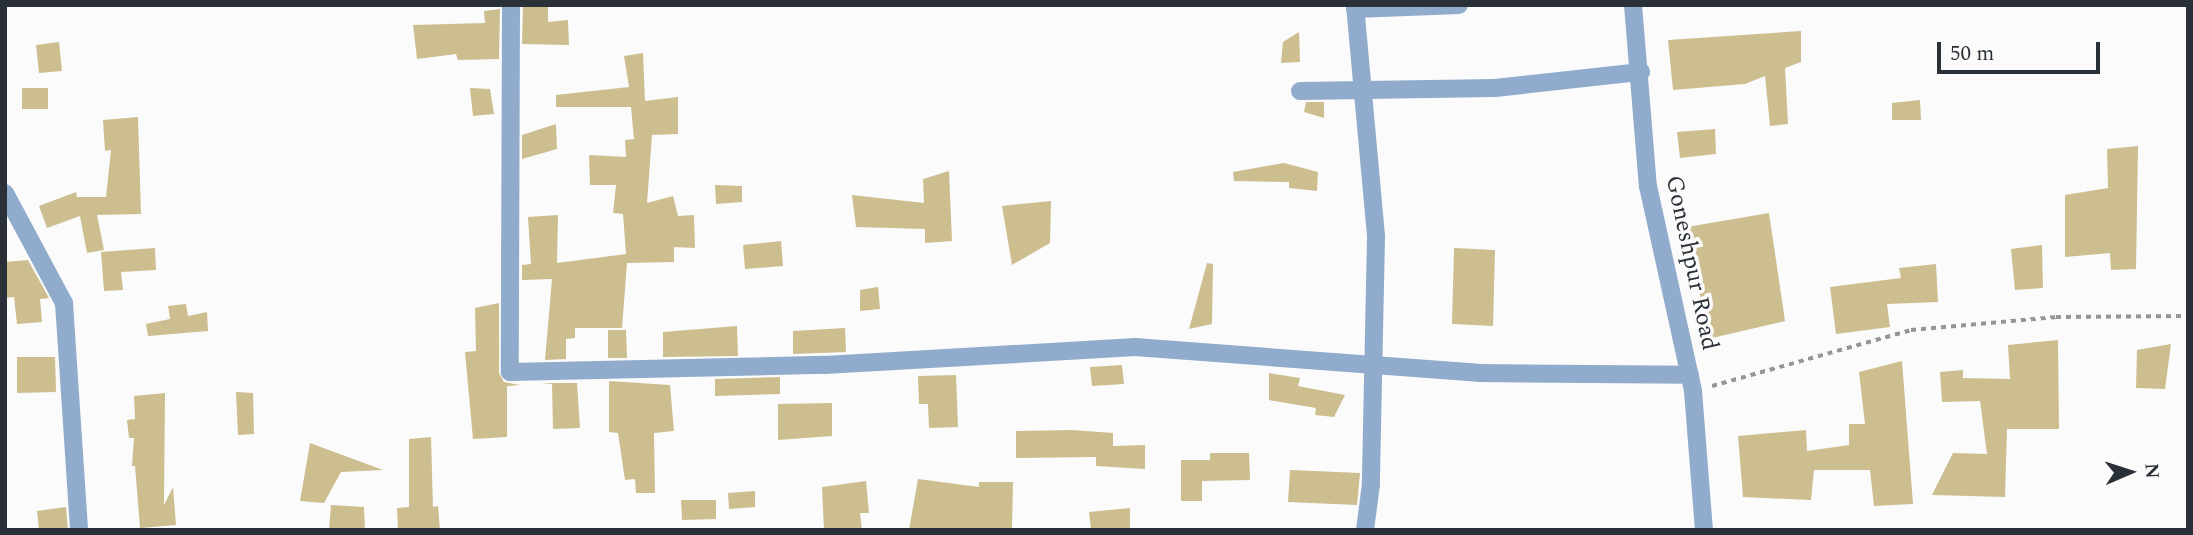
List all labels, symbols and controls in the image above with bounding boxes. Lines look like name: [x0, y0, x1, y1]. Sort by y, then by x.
scale bar: [1941, 28, 2104, 72]
text: 50 m: [1950, 38, 1994, 70]
street label: Goneshpur Road: [1658, 173, 1724, 353]
north arrow: [2095, 437, 2165, 507]
text: N: [2137, 462, 2166, 479]

